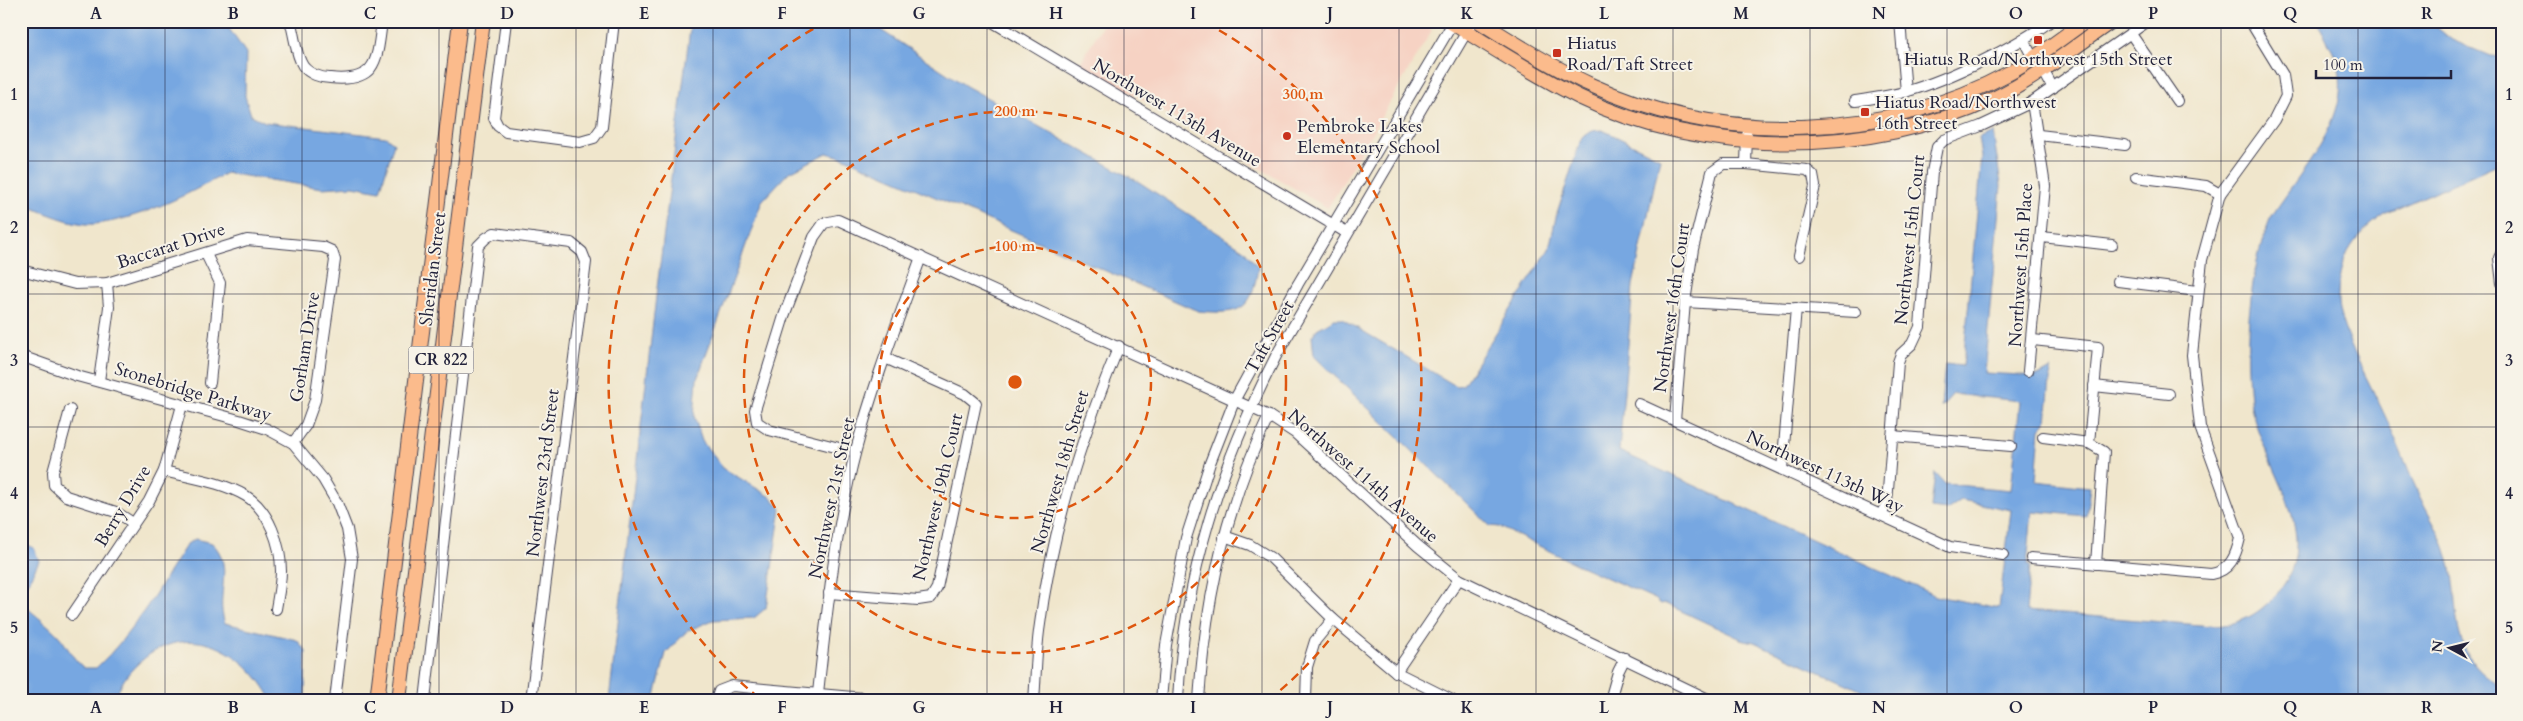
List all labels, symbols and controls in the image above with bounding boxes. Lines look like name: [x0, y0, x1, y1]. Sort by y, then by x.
text: A: [90, 3, 102, 25]
text: B: [227, 3, 239, 25]
text: C: [364, 3, 376, 25]
text: D: [500, 3, 514, 25]
text: E: [639, 3, 649, 25]
text: F: [777, 3, 787, 25]
text: G: [912, 3, 926, 25]
text: H: [1049, 3, 1063, 25]
text: I: [1190, 3, 1196, 25]
text: J: [1325, 3, 1333, 25]
text: K: [1461, 3, 1474, 25]
text: L: [1599, 3, 1610, 25]
text: M: [1733, 3, 1749, 25]
text: N: [1872, 3, 1886, 25]
text: O: [2009, 3, 2023, 25]
text: P: [2148, 3, 2158, 25]
text: Q: [2283, 3, 2297, 25]
text: R: [2421, 3, 2433, 25]
place label: Hiatus Road/Taft Street: [1567, 31, 1693, 77]
marker: Hiatus Road/Northwest 15th Street: [2032, 34, 2044, 46]
marker: Hiatus Road/Taft Street: [1551, 47, 1563, 59]
place label: Hiatus Road/Northwest 15th Street: [1904, 47, 2172, 72]
scale bar: [2316, 48, 2450, 80]
street label: Northwest 113th Avenue: [1088, 53, 1266, 173]
text: 100 m: [2323, 55, 2363, 75]
text: 1: [10, 84, 18, 106]
text: 300 m: [1283, 84, 1324, 104]
text: 1: [2505, 84, 2513, 106]
place label: Hiatus Road/Northwest 16th Street: [1875, 90, 2057, 136]
text: 200 m: [995, 101, 1036, 121]
marker: Hiatus Road/Northwest 16th Street: [1859, 106, 1871, 118]
place label: Pembroke Lakes Elementary School: [1297, 114, 1440, 160]
marker: Pembroke Lakes Elementary School: [1281, 130, 1293, 142]
street label: Northwest 15th Court: [1889, 153, 1931, 326]
street label: Northwest 15th Place: [2003, 182, 2039, 348]
street label: Sheridan Street: [414, 210, 452, 327]
text: 2: [10, 217, 18, 239]
street label: Baccarat Drive: [114, 217, 228, 275]
text: 2: [2505, 217, 2513, 239]
street label: Northwest 16th Court: [1648, 221, 1696, 394]
text: 100 m: [995, 236, 1036, 256]
street label: Gorham Drive: [284, 290, 326, 404]
street label: Taft Street: [1240, 296, 1301, 378]
road number: CR 822: [408, 346, 474, 374]
text: 3: [10, 350, 18, 372]
text: 3: [2505, 350, 2513, 372]
street label: Stonebridge Parkway: [111, 356, 275, 428]
centre of rings: [1006, 373, 1024, 391]
street label: Northwest 23rd Street: [520, 387, 566, 558]
street label: Northwest 18th Street: [1025, 387, 1095, 556]
street label: Northwest 114th Avenue: [1282, 403, 1444, 549]
street label: Northwest 19th Court: [907, 411, 969, 583]
street label: Northwest 21st Street: [803, 415, 861, 581]
street label: Northwest 113th Way: [1742, 424, 1908, 520]
street label: Berry Drive: [89, 460, 157, 552]
text: 4: [10, 483, 18, 505]
text: 4: [2505, 483, 2513, 505]
text: 5: [10, 617, 18, 639]
text: 5: [2505, 617, 2513, 639]
north arrow: [2426, 624, 2476, 674]
text: N: [2427, 639, 2448, 654]
text: A: [90, 697, 102, 719]
text: B: [227, 697, 239, 719]
text: C: [364, 697, 376, 719]
text: D: [500, 697, 514, 719]
text: E: [639, 697, 649, 719]
text: F: [777, 697, 787, 719]
text: G: [912, 697, 926, 719]
text: H: [1049, 697, 1063, 719]
text: I: [1190, 697, 1196, 719]
text: J: [1325, 697, 1333, 719]
text: K: [1461, 697, 1474, 719]
text: L: [1599, 697, 1610, 719]
text: M: [1733, 697, 1749, 719]
text: N: [1872, 697, 1886, 719]
text: O: [2009, 697, 2023, 719]
text: P: [2148, 697, 2158, 719]
text: Q: [2283, 697, 2297, 719]
text: R: [2421, 697, 2433, 719]

